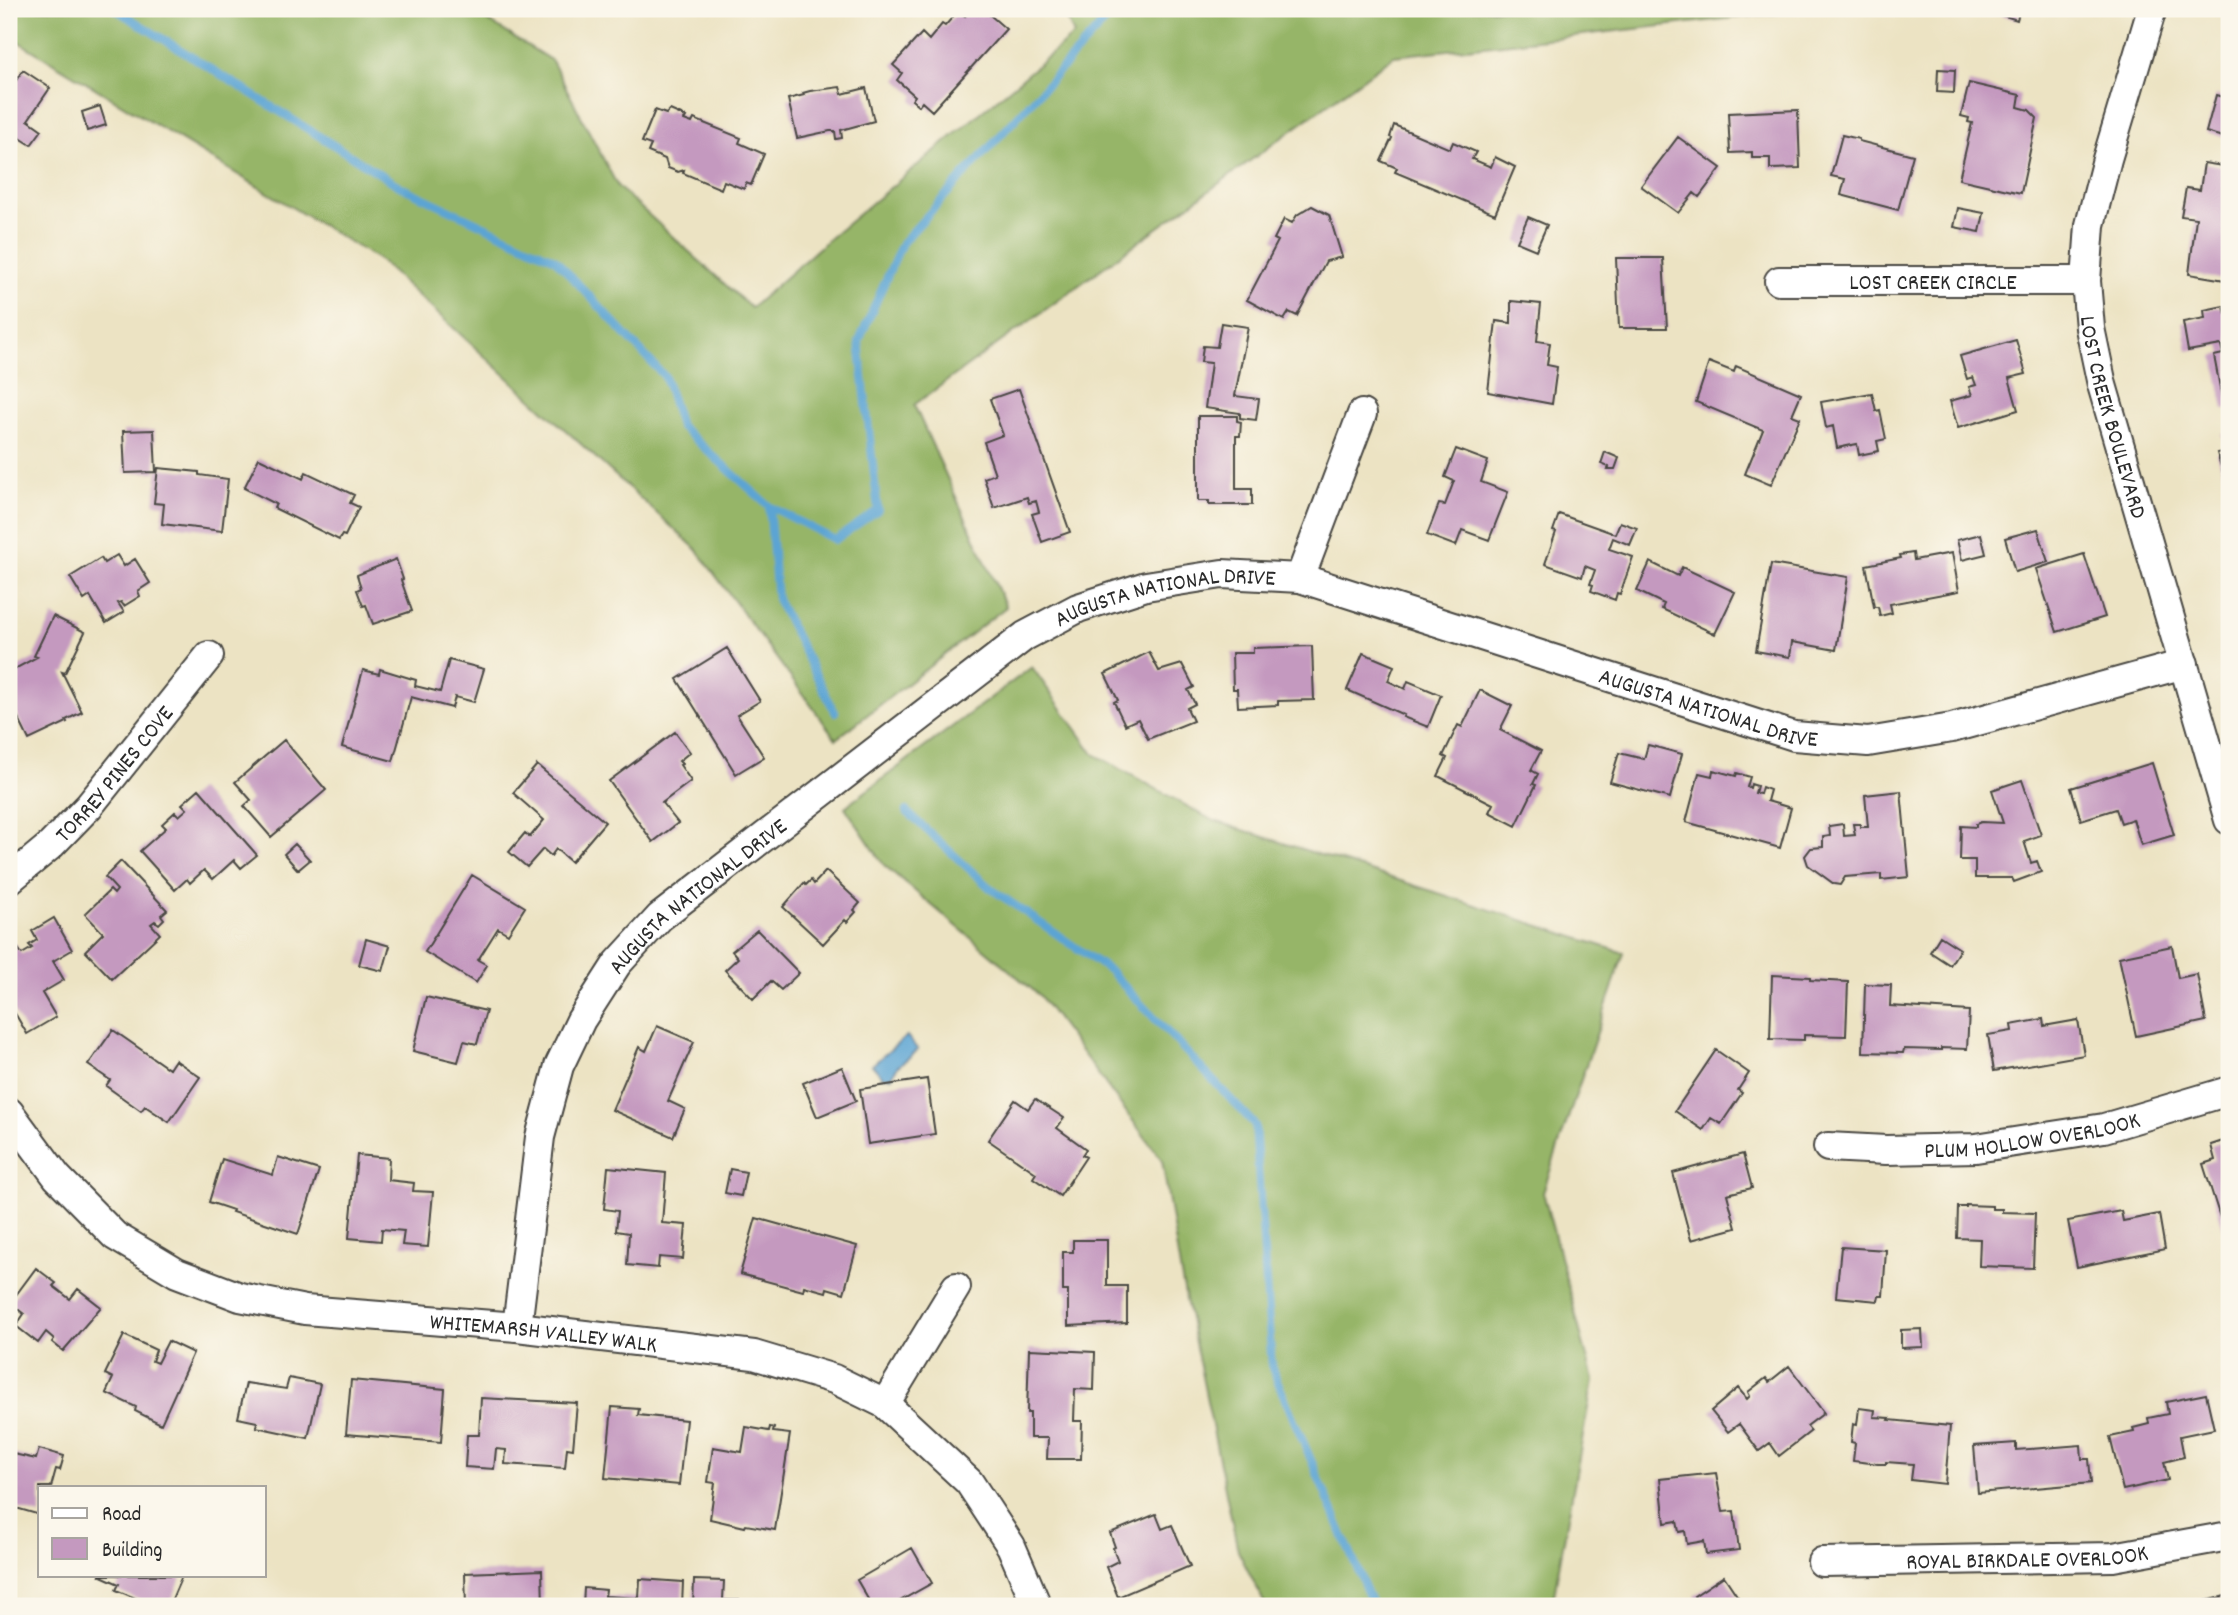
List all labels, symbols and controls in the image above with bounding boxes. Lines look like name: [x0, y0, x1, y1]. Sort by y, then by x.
street label: LOST CREEK CIRCLE: [1849, 268, 2017, 301]
street label: LOST CREEK BOULEVARD: [2069, 315, 2153, 523]
street label: AUGUSTA NATIONAL DRIVE: [1049, 561, 1277, 638]
street label: AUGUSTA NATIONAL DRIVE: [1594, 662, 1819, 758]
street label: TORREY PINES COVE: [49, 699, 184, 852]
street label: AUGUSTA NATIONAL DRIVE: [602, 811, 796, 982]
street label: PLUM HOLLOW OVERLOOK: [1924, 1105, 2144, 1169]
street label: WHITEMARSH VALLEY WALK: [428, 1307, 659, 1363]
legend: [38, 1486, 266, 1576]
text: Road: [102, 1501, 141, 1531]
text: Building: [102, 1537, 162, 1567]
street label: ROYAL BIRKDALE OVERLOOK: [1906, 1538, 2151, 1581]

